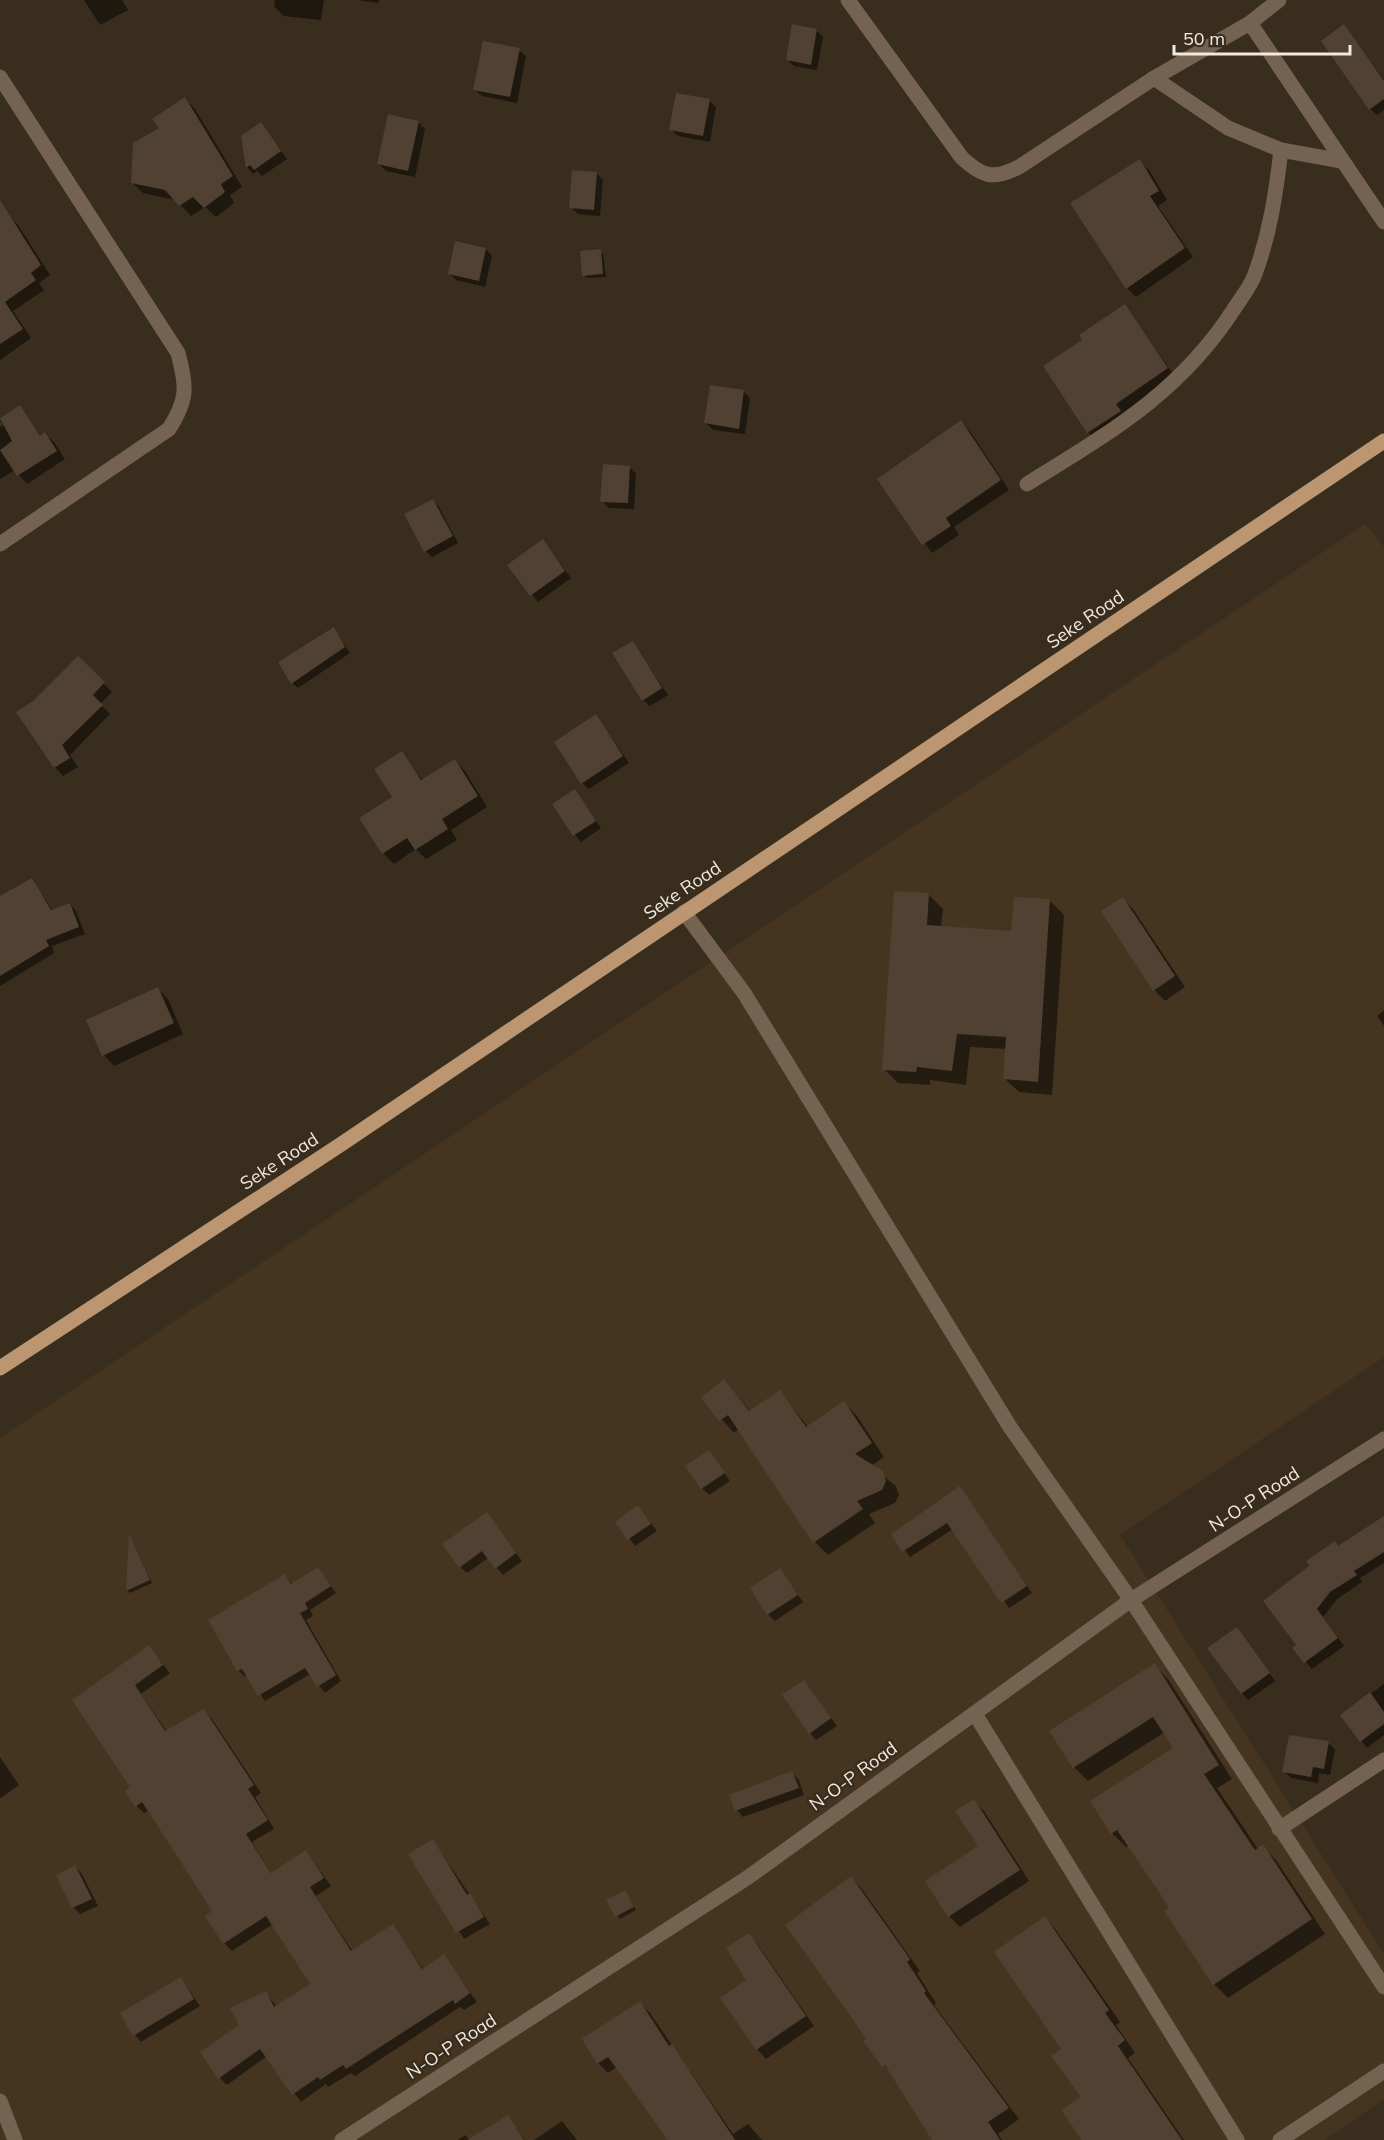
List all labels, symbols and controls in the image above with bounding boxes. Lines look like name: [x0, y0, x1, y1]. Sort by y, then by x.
scale bar: [1174, 18, 1350, 56]
text: 50 m: [1183, 27, 1225, 50]
street label: Seke Road: [1042, 585, 1128, 653]
street label: Seke Road: [639, 856, 725, 924]
street label: Seke Road: [236, 1127, 322, 1195]
street label: N-O-P Road: [1204, 1461, 1304, 1537]
street label: N-O-P Road: [804, 1736, 902, 1816]
street label: N-O-P Road: [401, 2008, 501, 2084]

